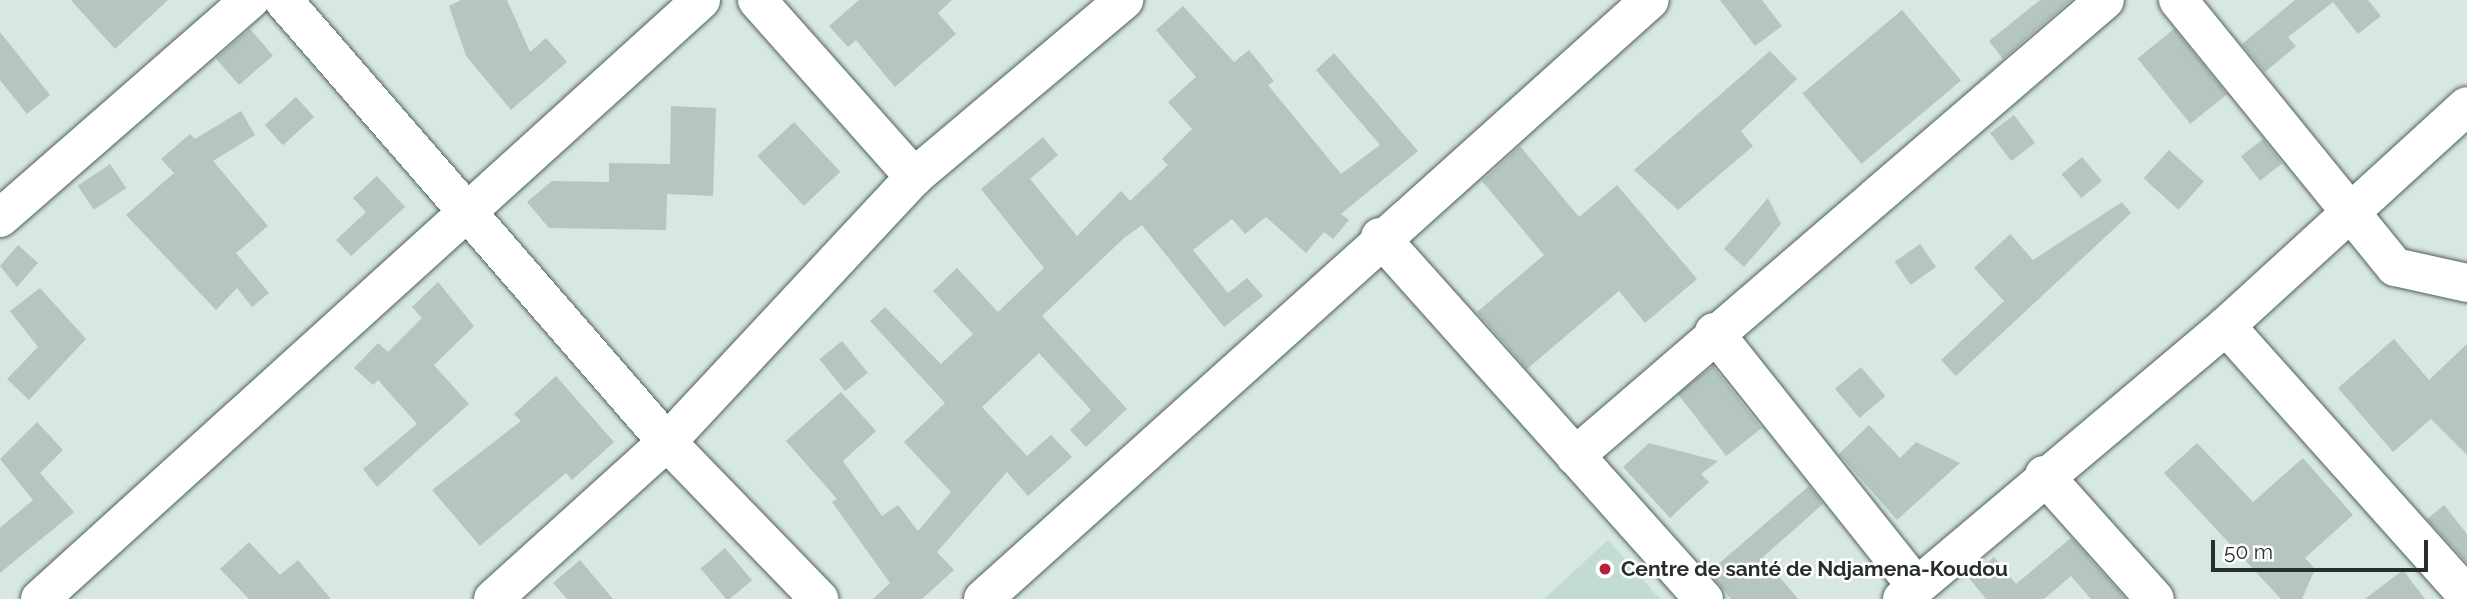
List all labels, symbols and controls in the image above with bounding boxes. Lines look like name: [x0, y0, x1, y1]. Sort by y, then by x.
scale bar: [2215, 526, 2432, 570]
text: 50 m: [2224, 539, 2273, 564]
place label: Centre de santé de Ndjamena-Koudou: [1621, 556, 2008, 582]
marker: Centre de santé de Ndjamena-Koudou: [1595, 559, 1615, 579]

